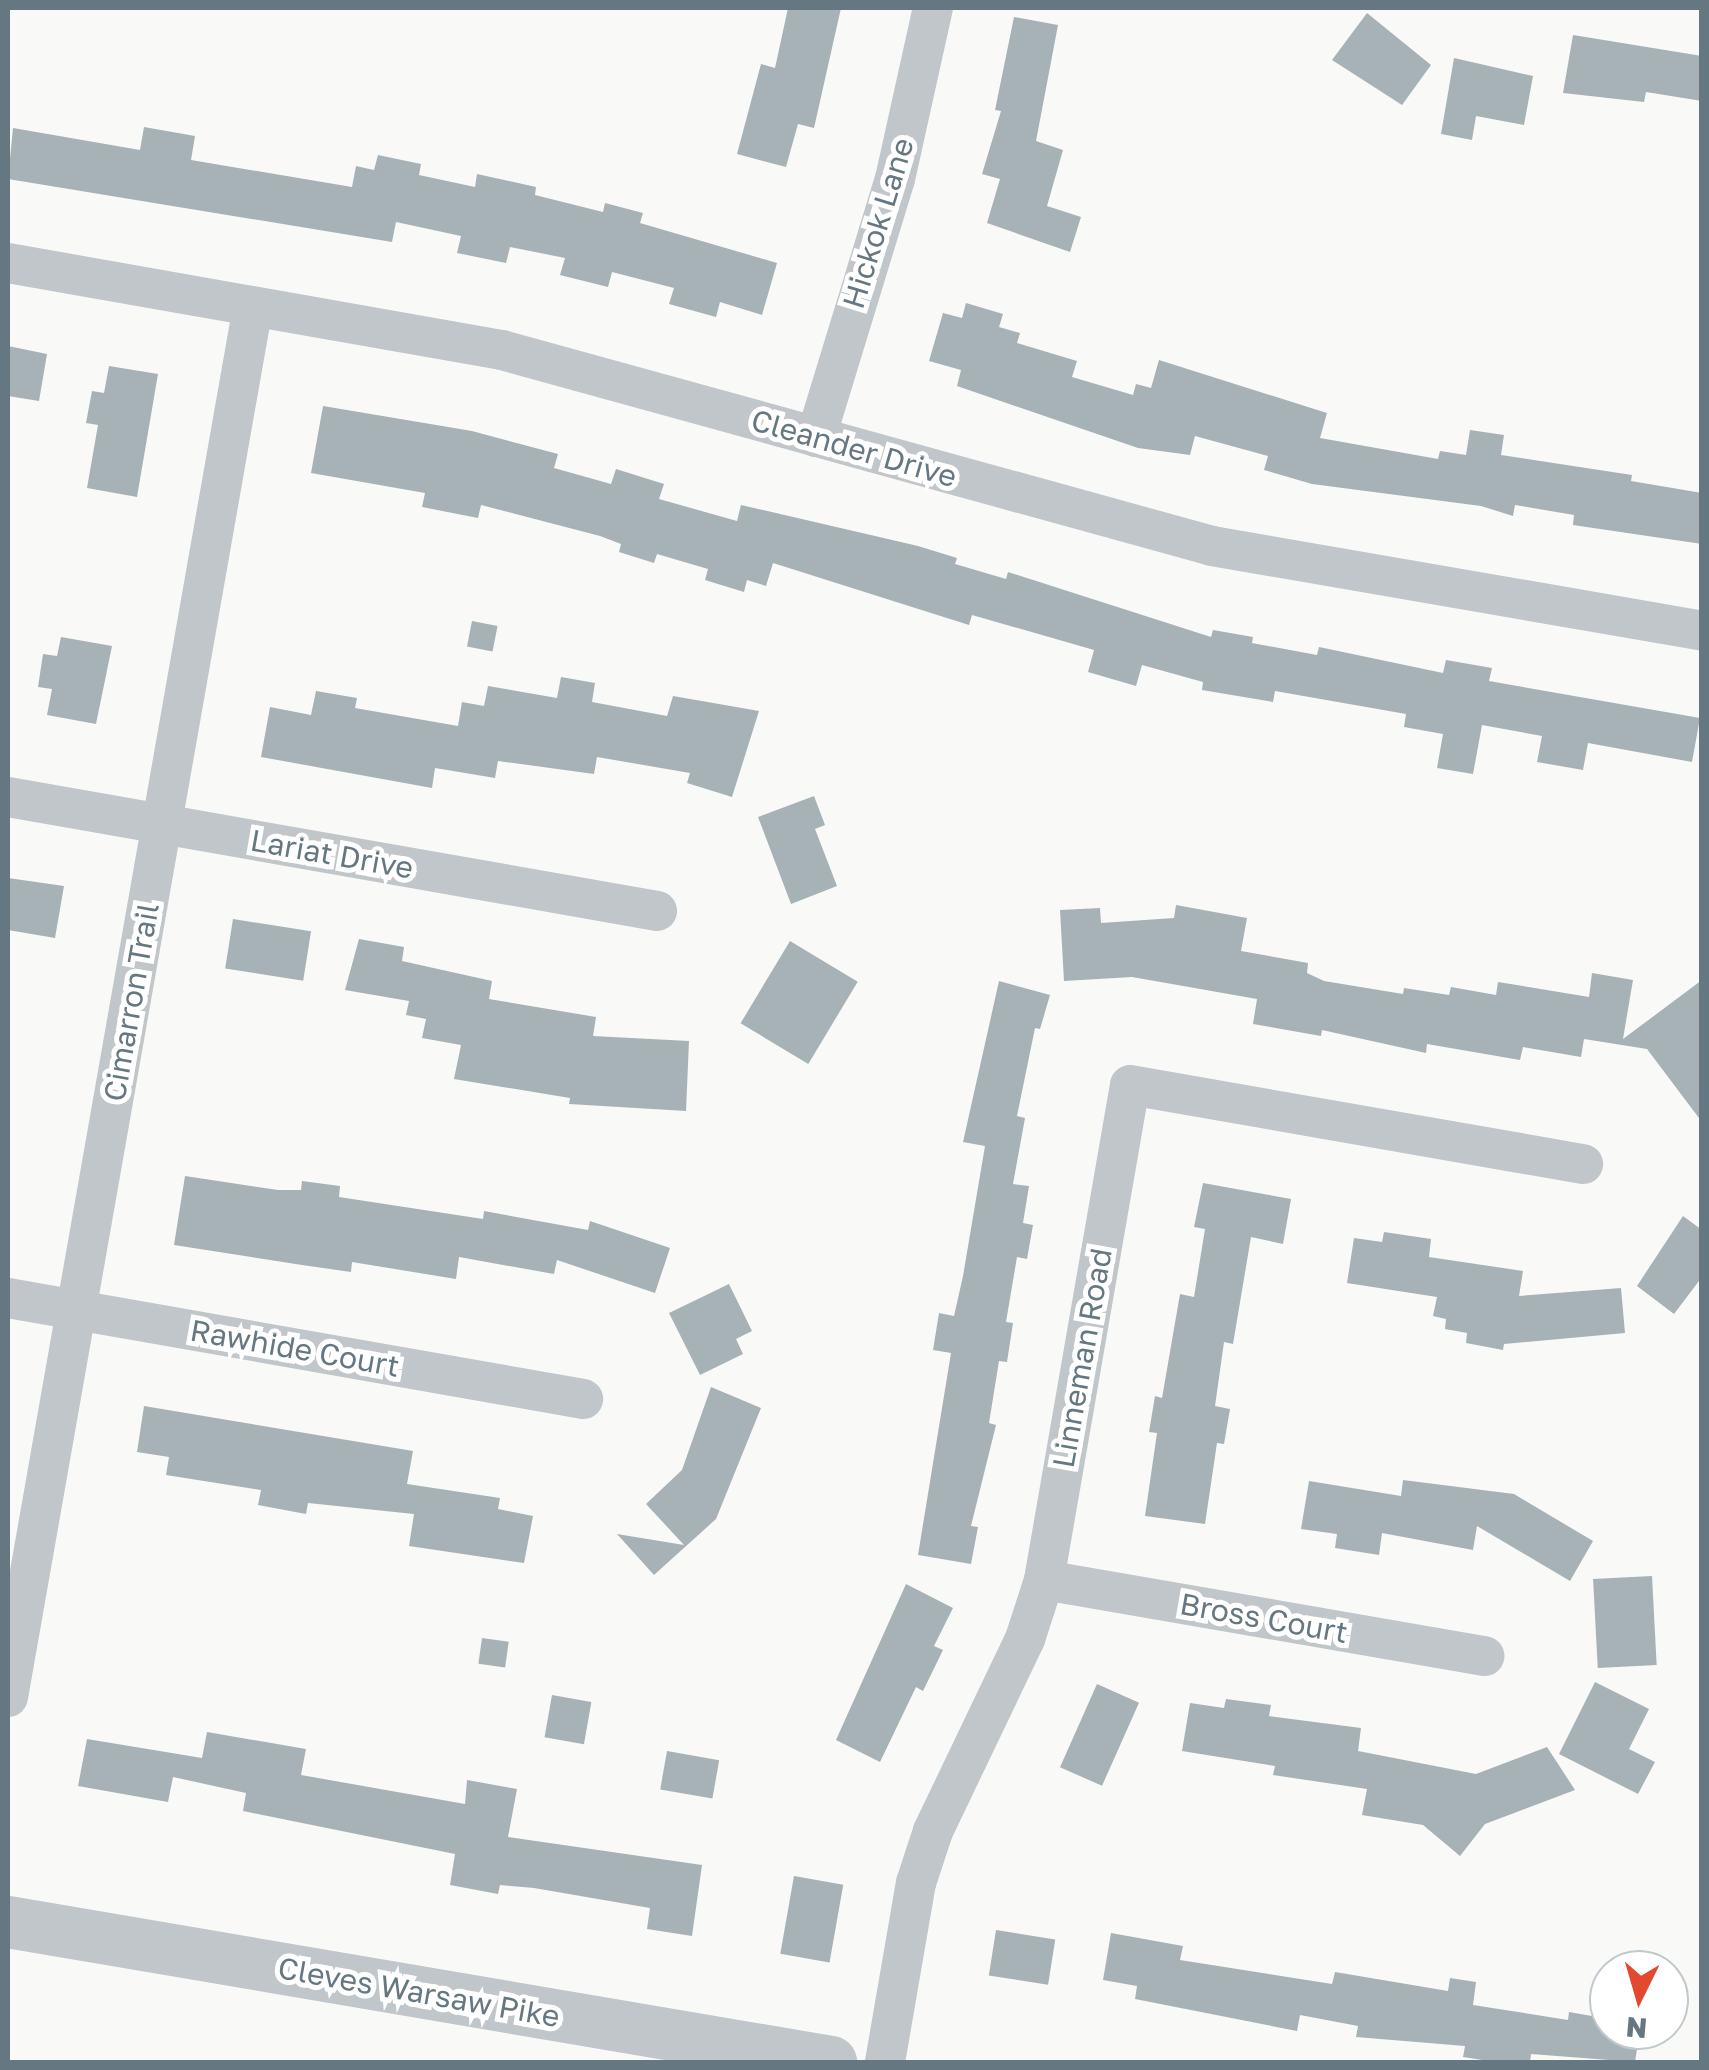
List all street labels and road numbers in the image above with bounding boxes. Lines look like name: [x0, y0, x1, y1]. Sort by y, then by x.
street label: Hickok Lane: [835, 133, 921, 313]
street label: Cleander Drive: [747, 401, 961, 495]
street label: Lariat Drive: [248, 822, 416, 886]
street label: Cimarron Trail: [96, 900, 166, 1104]
street label: Linneman Road: [1045, 1245, 1119, 1471]
street label: Rawhide Court: [188, 1312, 402, 1384]
street label: Bross Court: [1177, 1586, 1351, 1650]
street label: Cleves Warsaw Pike: [275, 1949, 563, 2035]

